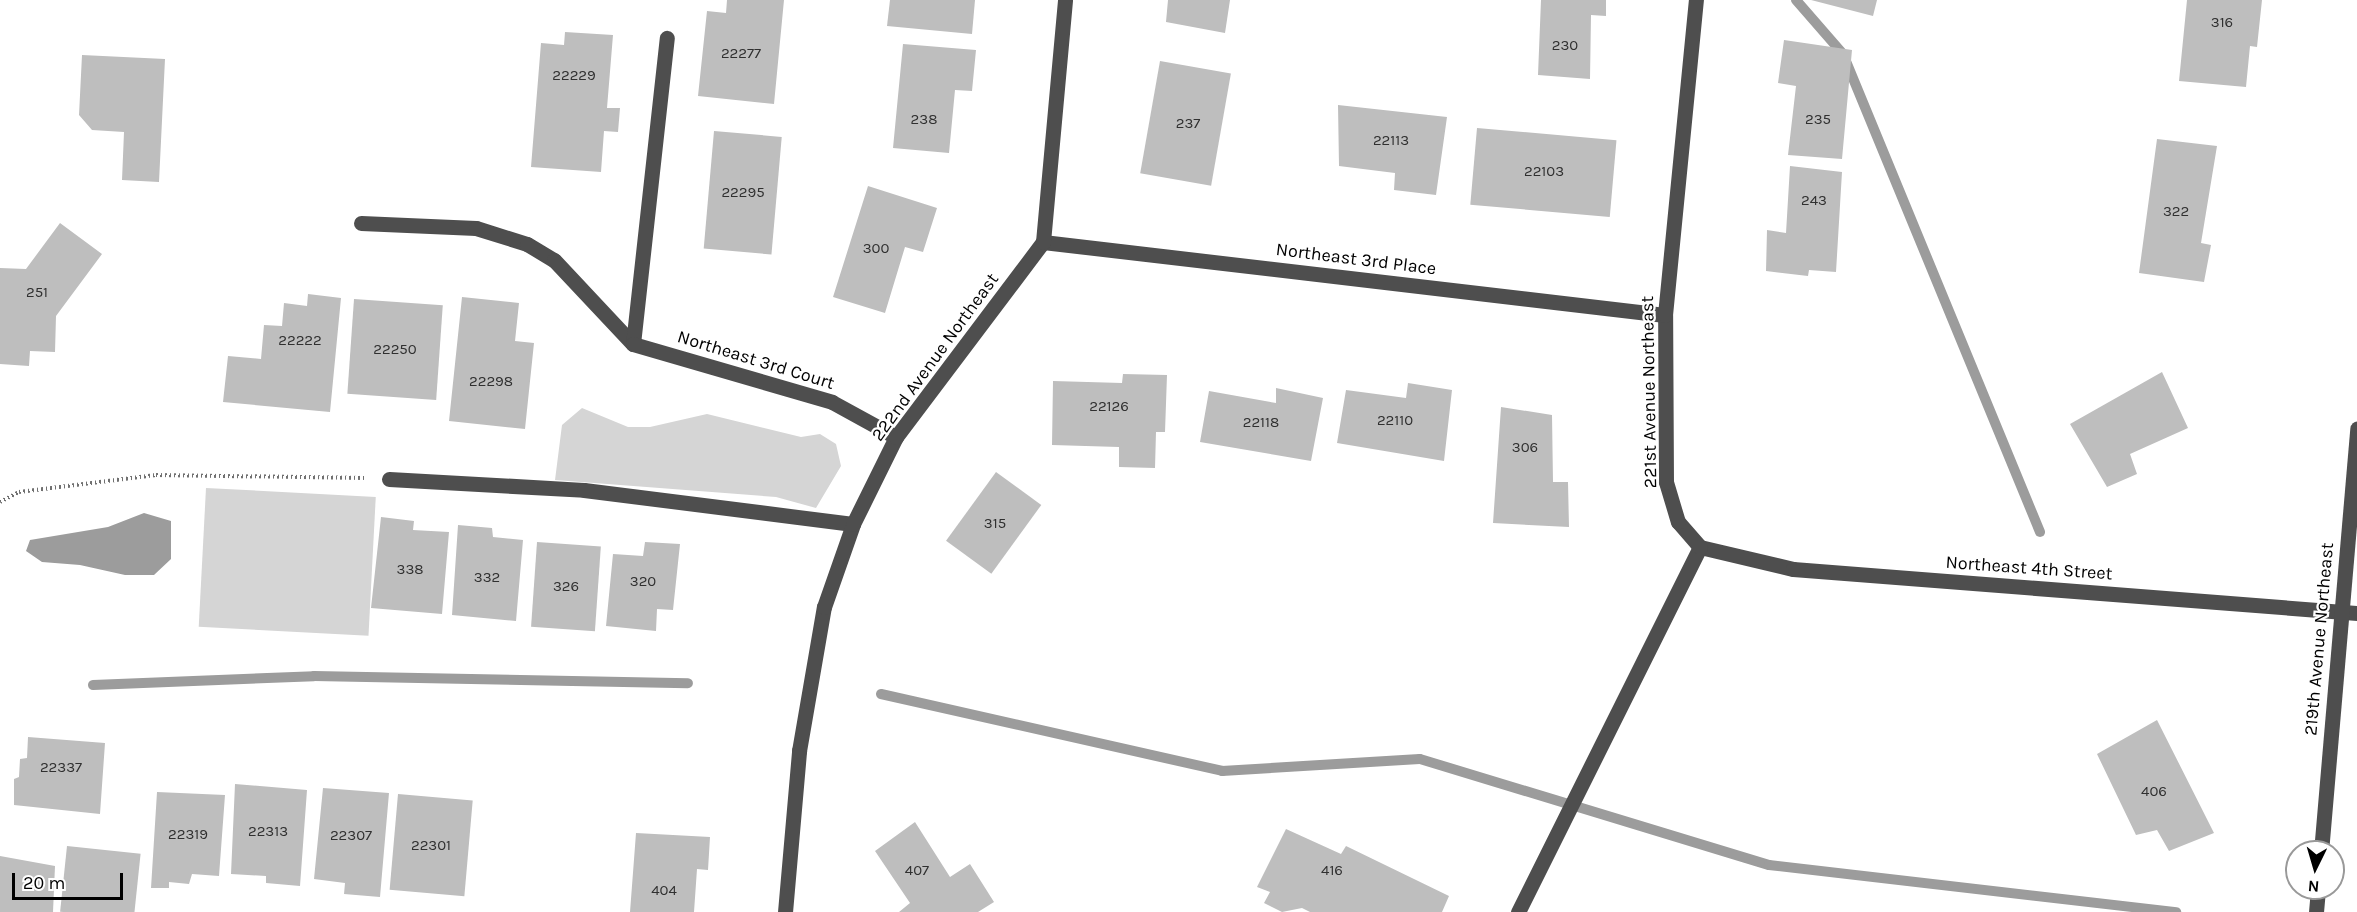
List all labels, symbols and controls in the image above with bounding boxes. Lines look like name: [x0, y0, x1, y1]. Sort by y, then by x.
house number: 316: [2211, 14, 2233, 32]
house number: 230: [1552, 37, 1578, 55]
house number: 22277: [721, 45, 761, 63]
house number: 22229: [552, 67, 596, 85]
house number: 238: [911, 111, 937, 129]
house number: 235: [1805, 111, 1831, 129]
house number: 237: [1176, 115, 1200, 133]
house number: 22113: [1373, 132, 1409, 150]
house number: 22103: [1524, 163, 1564, 181]
house number: 22295: [721, 184, 765, 202]
house number: 243: [1801, 192, 1827, 210]
house number: 322: [2163, 203, 2189, 221]
street label: Northeast 3rd Place: [1275, 238, 1437, 280]
house number: 300: [863, 240, 889, 258]
street label: 222nd Avenue Northeast: [867, 269, 1003, 445]
house number: 251: [26, 284, 48, 302]
street label: 221st Avenue Northeast: [1637, 296, 1661, 488]
street label: Northeast 3rd Court: [675, 326, 837, 394]
house number: 22222: [278, 332, 322, 350]
house number: 22250: [373, 341, 417, 359]
house number: 22298: [469, 373, 513, 391]
house number: 22126: [1089, 398, 1129, 416]
house number: 22110: [1377, 412, 1413, 430]
house number: 22118: [1243, 414, 1279, 432]
house number: 306: [1512, 439, 1538, 457]
house number: 315: [984, 515, 1006, 533]
street label: 219th Avenue Northeast: [2300, 541, 2338, 737]
street label: Northeast 4th Street: [1945, 551, 2113, 585]
house number: 338: [397, 561, 423, 579]
house number: 332: [474, 569, 500, 587]
house number: 320: [630, 573, 656, 591]
house number: 326: [553, 578, 579, 596]
house number: 22337: [40, 759, 82, 777]
house number: 406: [2141, 783, 2167, 801]
house number: 22313: [248, 823, 288, 841]
house number: 22319: [168, 826, 208, 844]
house number: 22307: [330, 827, 372, 845]
house number: 22301: [411, 837, 451, 855]
north arrow: [2285, 840, 2345, 900]
scale bar: [15, 861, 126, 899]
house number: 407: [905, 862, 929, 880]
house number: 416: [1321, 862, 1343, 880]
text: 20 m: [23, 872, 65, 894]
text: N: [2307, 876, 2320, 896]
house number: 404: [651, 882, 677, 900]

